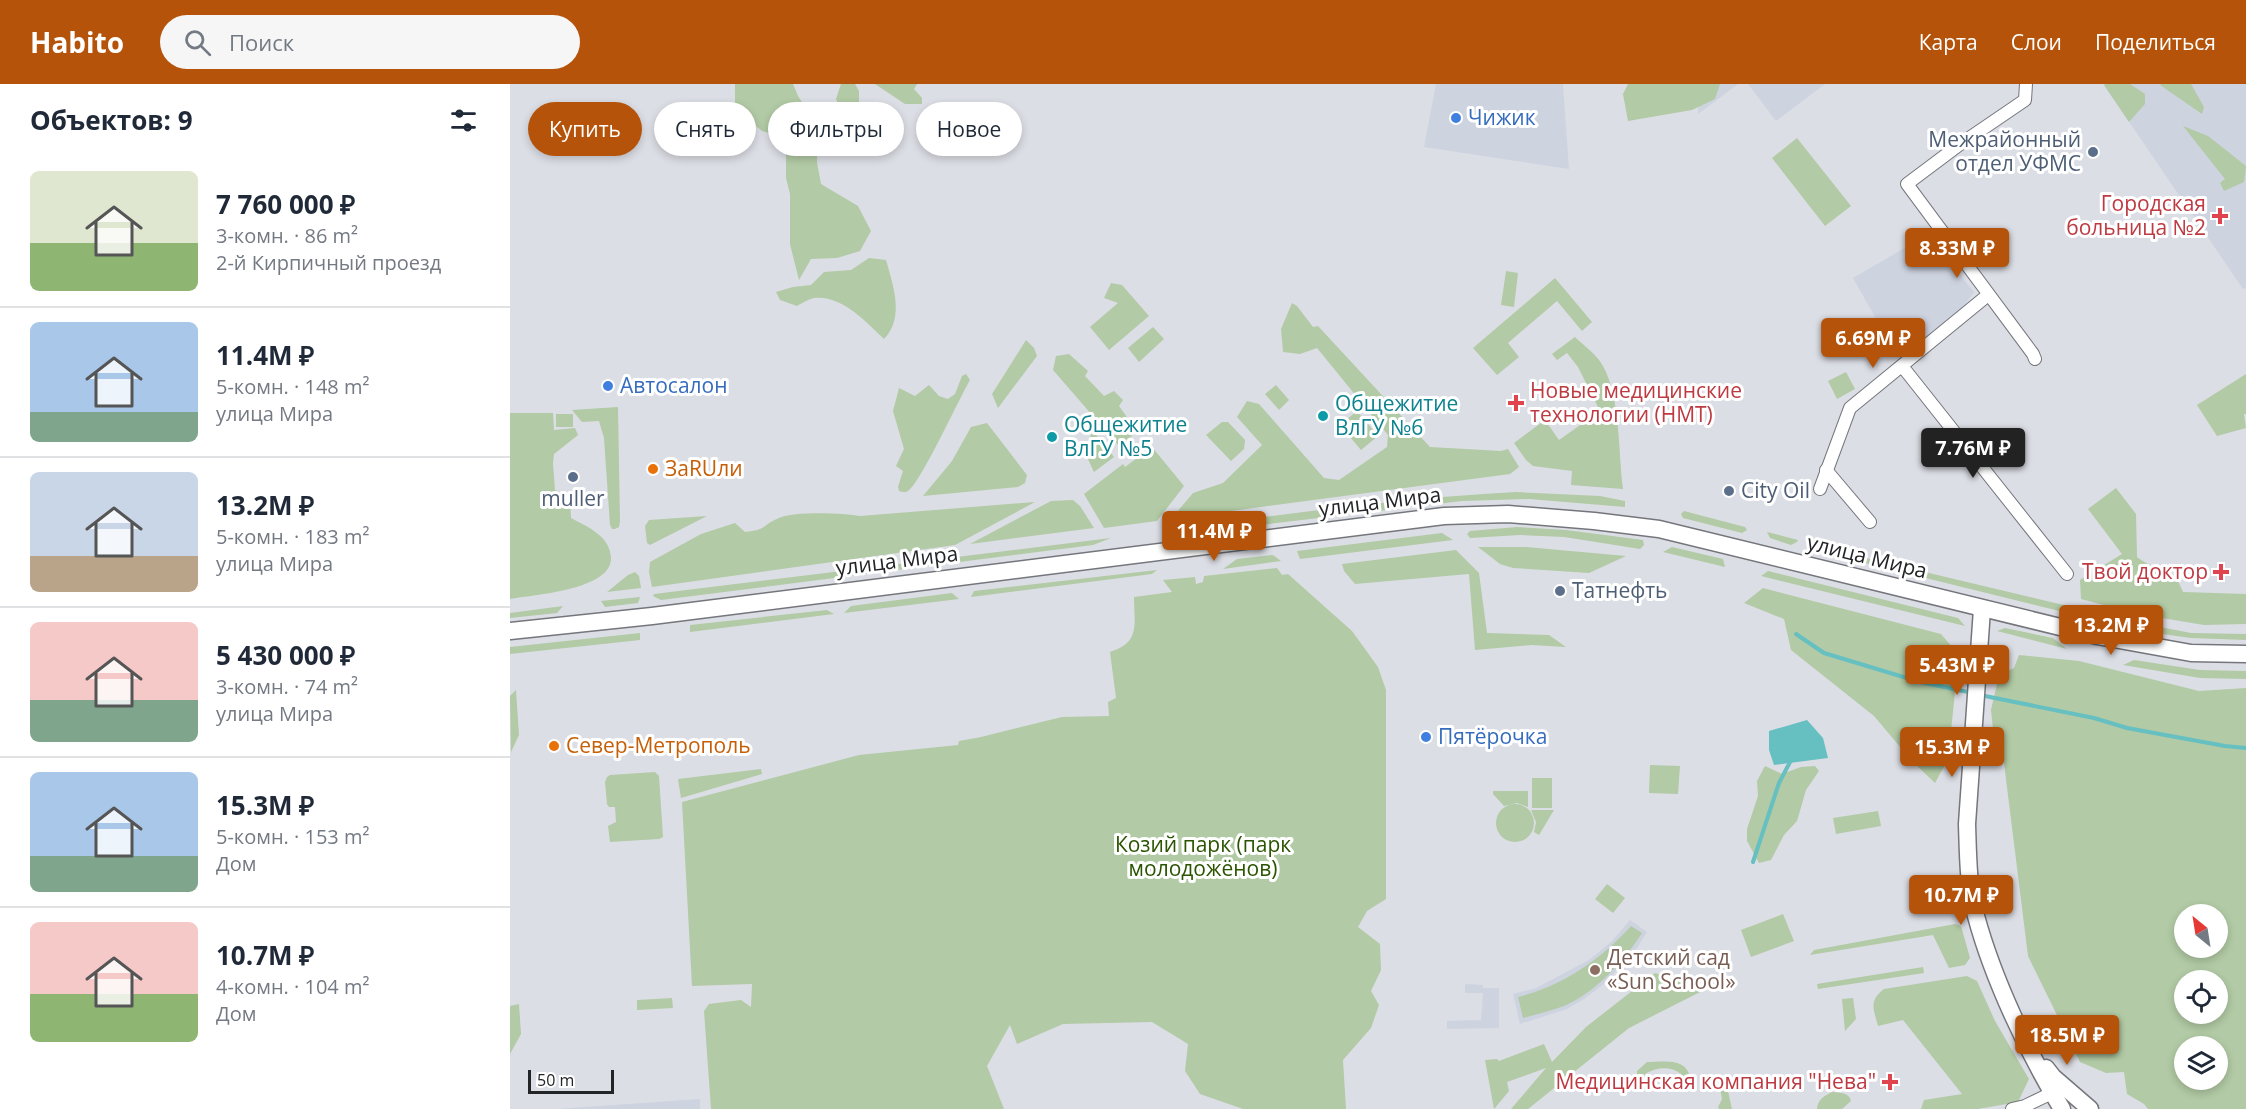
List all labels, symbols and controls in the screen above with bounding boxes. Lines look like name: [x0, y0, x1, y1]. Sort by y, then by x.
search box: [160, 15, 580, 69]
text: Habito: [30, 23, 124, 61]
icon: search: [181, 26, 214, 59]
text: Поиск: [229, 27, 294, 57]
text: Карта: [1919, 28, 1978, 56]
text: Слои: [2011, 28, 2062, 56]
text: Поделиться: [2095, 28, 2216, 56]
text: Объектов: 9: [30, 102, 193, 138]
chip: Купить: [528, 102, 642, 156]
chip: Снять: [654, 102, 756, 156]
chip: Фильтры: [768, 102, 904, 156]
chip: Новое: [916, 102, 1022, 156]
place label: Чижик: [1468, 103, 1536, 131]
icon: filters: [447, 104, 480, 137]
marker: Чижик: [1449, 111, 1463, 125]
place label: Межрайонный отдел УФМС: [1928, 125, 2081, 177]
marker: Межрайонный отдел УФМС: [2086, 145, 2100, 159]
text: 7 760 000 ₽: [216, 186, 355, 222]
place label: Городская больница №2: [2066, 189, 2206, 241]
icon: home: [78, 195, 150, 267]
marker: Городская больница №2: [2211, 207, 2229, 225]
text: 3-комн. · 86 m²: [216, 222, 358, 249]
pin: 8.33M ₽: [1902, 228, 2012, 279]
text: 8.33M ₽: [1919, 234, 1995, 261]
text: 2-й Кирпичный проезд: [216, 249, 441, 276]
pin: 6.69M ₽: [1818, 318, 1928, 369]
text: 6.69M ₽: [1835, 324, 1911, 351]
text: 11.4M ₽: [216, 337, 314, 373]
icon: home: [78, 346, 150, 418]
place label: Автосалон: [620, 371, 728, 399]
text: 5-комн. · 148 m²: [216, 373, 369, 400]
place label: Новые медицинские технологии (НМТ): [1530, 376, 1742, 428]
marker: Автосалон: [601, 379, 615, 393]
place label: Общежитие ВлГУ №6: [1335, 389, 1458, 441]
marker: Новые медицинские технологии (НМТ): [1507, 394, 1525, 412]
text: улица Мира: [216, 400, 333, 427]
marker: Общежитие ВлГУ №6: [1316, 409, 1330, 423]
place label: Общежитие ВлГУ №5: [1064, 410, 1187, 462]
pin: 7.76M ₽: [1918, 428, 2028, 479]
marker: Общежитие ВлГУ №5: [1045, 430, 1059, 444]
text: 7.76M ₽: [1935, 434, 2011, 461]
place label: ЗаRUли: [665, 454, 743, 482]
marker: ЗаRUли: [646, 462, 660, 476]
marker: muller: [566, 470, 580, 484]
place label: City Oil: [1741, 476, 1810, 504]
street label: улица Мира: [1317, 480, 1443, 522]
place label: muller: [541, 484, 605, 512]
marker: City Oil: [1722, 484, 1736, 498]
text: 13.2M ₽: [216, 487, 314, 523]
icon: home: [78, 496, 150, 568]
pin: 11.4M ₽: [1159, 511, 1269, 562]
text: 11.4M ₽: [1176, 517, 1252, 544]
text: 5-комн. · 183 m²: [216, 523, 369, 550]
street label: улица Мира: [1804, 528, 1930, 584]
street label: улица Мира: [834, 539, 960, 581]
text: улица Мира: [216, 550, 333, 577]
place label: Твой доктор: [2082, 557, 2208, 585]
marker: Твой доктор: [2212, 563, 2230, 581]
place label: Татнефть: [1572, 576, 1668, 604]
marker: Татнефть: [1553, 584, 1567, 598]
pin: 13.2M ₽: [2056, 605, 2166, 656]
text: 13.2M ₽: [2073, 611, 2149, 638]
text: 5 430 000 ₽: [216, 637, 355, 673]
pin: 5.43M ₽: [1902, 645, 2012, 696]
icon: home: [78, 646, 150, 718]
text: 5.43M ₽: [1919, 651, 1995, 678]
text: 3-комн. · 74 m²: [216, 673, 358, 700]
text: улица Мира: [216, 700, 333, 727]
place label: Пятёрочка: [1438, 722, 1547, 750]
pin: 15.3M ₽: [1897, 727, 2007, 778]
marker: Пятёрочка: [1419, 730, 1433, 744]
place label: Север-Метрополь: [566, 731, 751, 759]
text: 15.3M ₽: [1914, 733, 1990, 760]
marker: Север-Метрополь: [547, 739, 561, 753]
text: 15.3M ₽: [216, 787, 314, 823]
icon: home: [78, 796, 150, 868]
text: 5-комн. · 153 m²: [216, 823, 369, 850]
park label: Козий парк (парк молодожёнов): [1115, 830, 1291, 882]
text: Дом: [216, 850, 256, 877]
pin: 10.7M ₽: [1906, 875, 2016, 926]
text: 10.7M ₽: [1923, 881, 1999, 908]
north arrow: [2174, 904, 2228, 958]
map controls: [2174, 904, 2228, 1090]
text: 10.7M ₽: [216, 937, 314, 973]
place label: Детский сад «Sun School»: [1607, 943, 1736, 995]
icon: home: [78, 946, 150, 1018]
marker: Детский сад «Sun School»: [1588, 963, 1602, 977]
button: locate: [2174, 970, 2228, 1024]
text: 4-комн. · 104 m²: [216, 973, 369, 1000]
text: Дом: [216, 1000, 256, 1027]
pin: 18.5M ₽: [2012, 1015, 2122, 1066]
text: 18.5M ₽: [2029, 1021, 2105, 1048]
button: layers: [2174, 1036, 2228, 1090]
scale bar: [528, 1067, 614, 1094]
place label: Медицинская компания "Нева": [1555, 1067, 1876, 1095]
text: 50 m: [537, 1069, 574, 1091]
marker: Медицинская компания "Нева": [1881, 1073, 1899, 1091]

